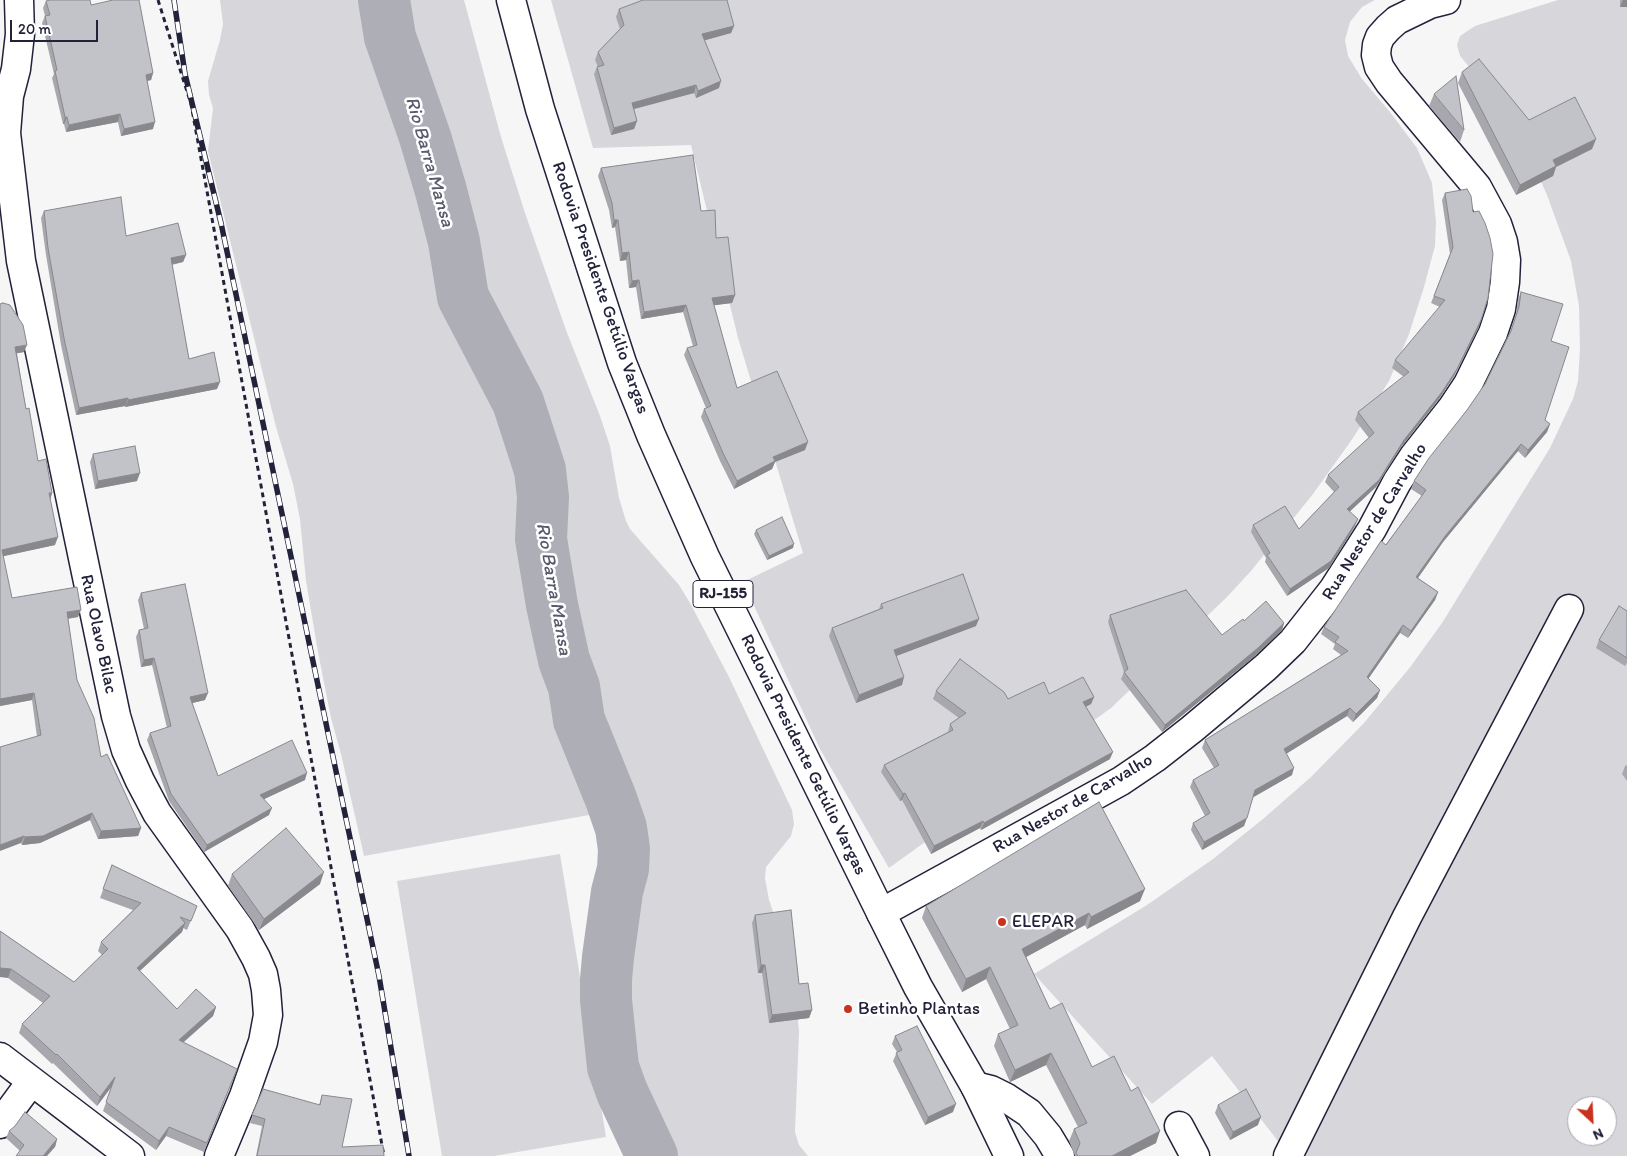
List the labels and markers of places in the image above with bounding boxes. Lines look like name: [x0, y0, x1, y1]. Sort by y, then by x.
place label: ELEPAR: [1012, 911, 1074, 933]
marker: ELEPAR: [996, 916, 1008, 928]
place label: Betinho Plantas: [858, 998, 980, 1020]
marker: Betinho Plantas: [842, 1003, 854, 1015]

